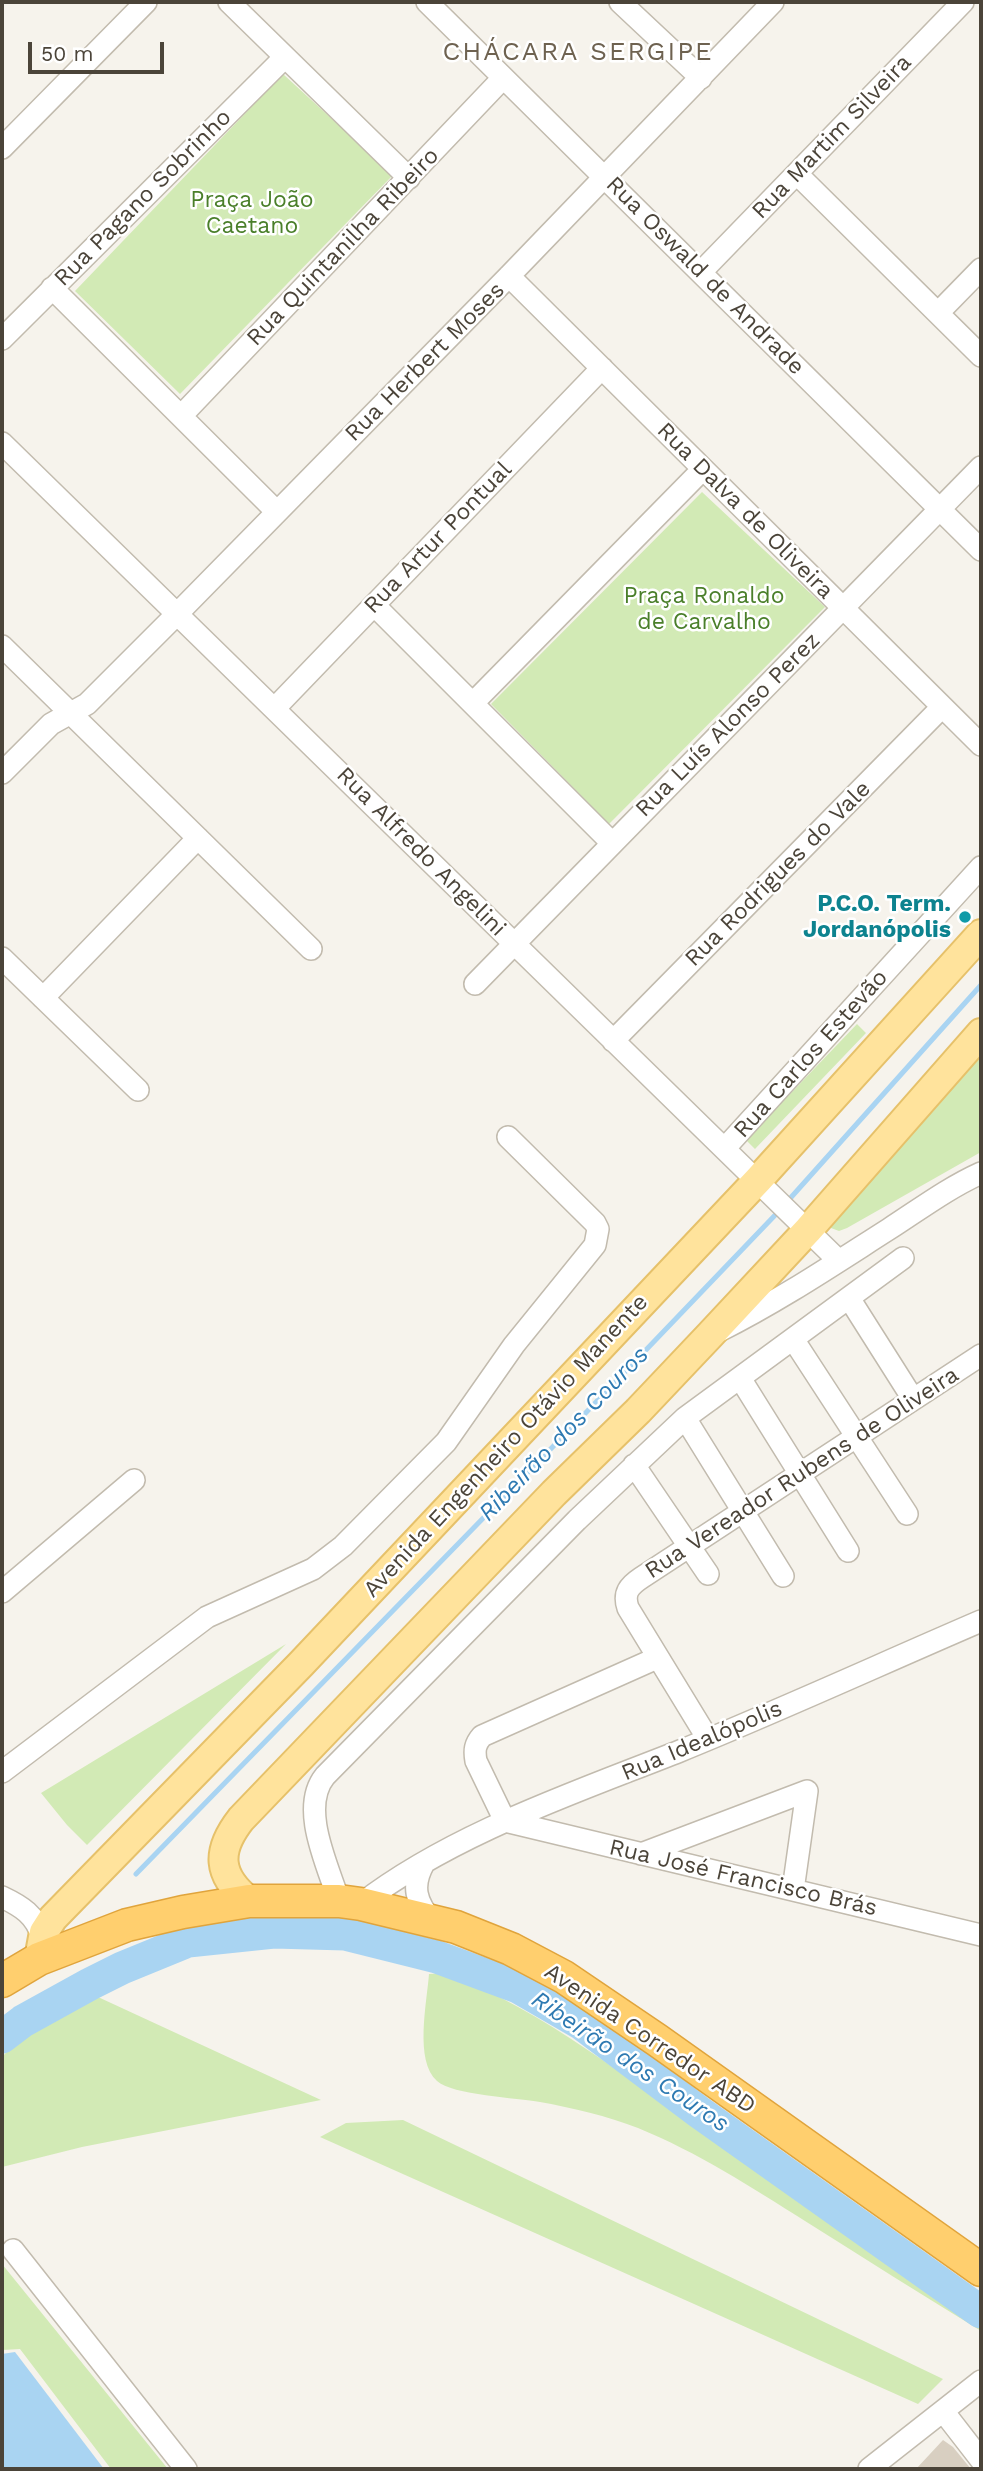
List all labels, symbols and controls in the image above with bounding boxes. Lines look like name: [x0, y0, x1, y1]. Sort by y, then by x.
scale bar: [32, 28, 168, 72]
district label: CHÁCARA SERGIPE: [444, 36, 712, 68]
text: 50 m: [41, 41, 93, 66]
street label: Rua Martim Silveira: [747, 49, 917, 225]
street label: Rua Pagano Sobrinho: [49, 104, 237, 292]
street label: Rua Quintanilha Ribeiro: [241, 142, 445, 352]
street label: Rua Oswald de Andrade: [600, 171, 810, 381]
park label: Praça João Caetano: [190, 186, 314, 240]
street label: Rua Herbert Moses: [340, 277, 510, 447]
street label: Rua Dalva de Oliveira: [651, 417, 839, 605]
street label: Rua Artur Pontual: [358, 456, 518, 620]
park label: Praça Ronaldo de Carvalho: [623, 582, 785, 636]
street label: Rua Luís Alonso Perez: [630, 627, 826, 823]
street label: Rua Alfredo Angelini: [331, 762, 511, 942]
street label: Rua Rodrigues do Vale: [679, 775, 877, 973]
place label: P.C.O. Term. Jordanópolis: [803, 890, 951, 944]
marker: P.C.O. Term. Jordanópolis: [957, 909, 973, 925]
street label: Rua Carlos Estevão: [728, 964, 894, 1144]
street label: Avenida Engenheiro Otávio Manente: [358, 1289, 654, 1603]
water label: Ribeirão dos Couros: [473, 1341, 655, 1527]
street label: Rua Vereador Rubens de Oliveira: [640, 1361, 964, 1585]
street label: Rua Idealópolis: [618, 1695, 786, 1787]
street label: Rua José Francisco Brás: [606, 1834, 880, 1922]
street label: Avenida Corredor ABD: [539, 1958, 761, 2120]
water label: Ribeirão dos Couros: [526, 1985, 734, 2139]

